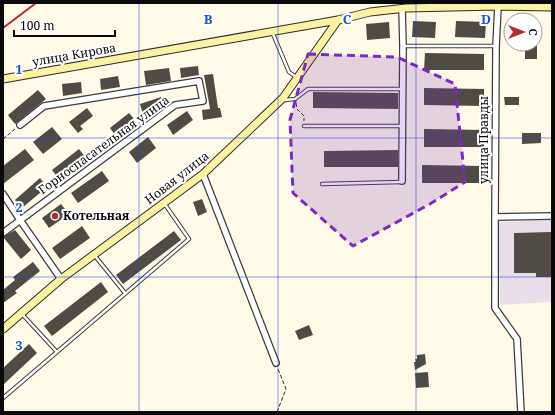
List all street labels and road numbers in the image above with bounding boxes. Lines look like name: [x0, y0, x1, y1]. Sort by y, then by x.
street label: улица Кирова: [31, 39, 117, 70]
street label: Горноспасательная улица: [35, 91, 173, 198]
street label: улица Правды: [475, 96, 492, 184]
street label: Новая улица: [141, 147, 212, 208]

